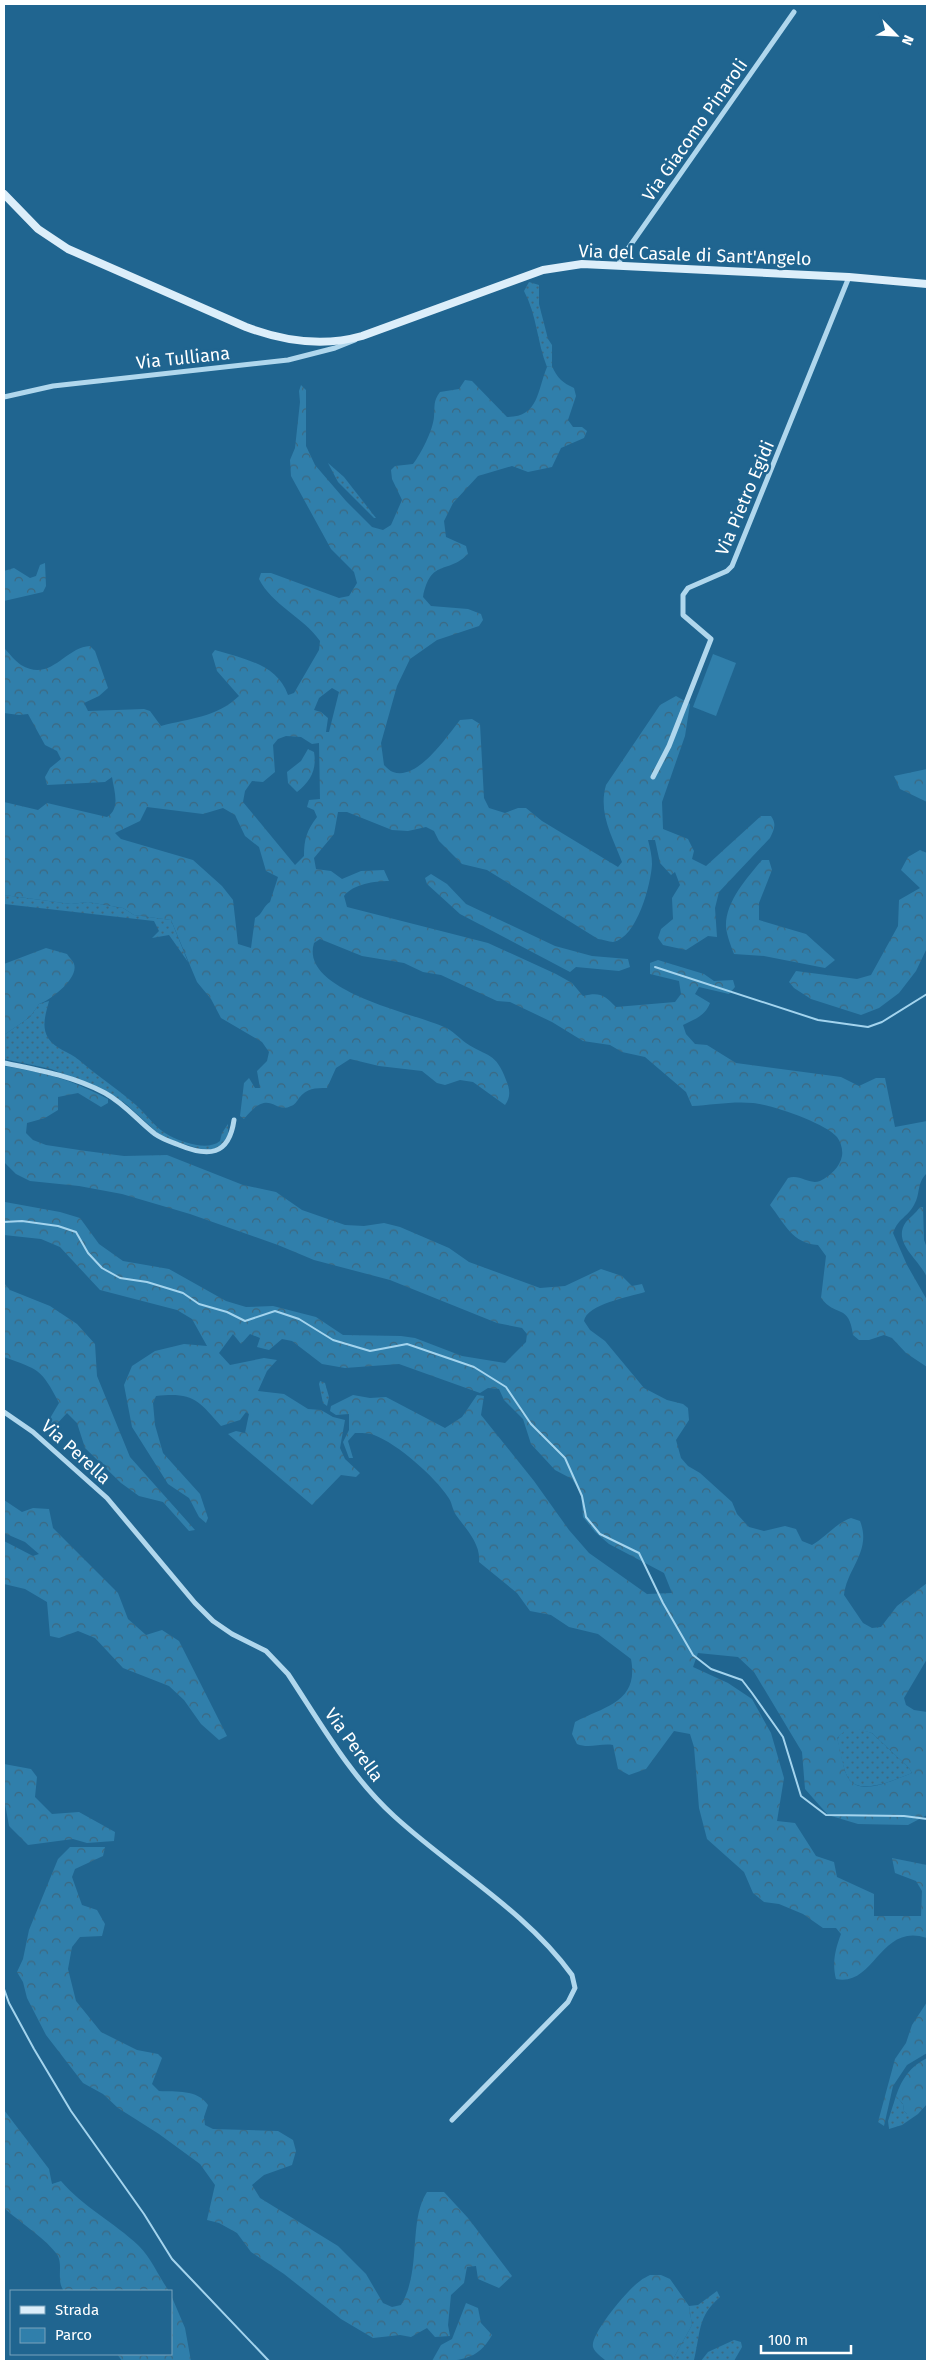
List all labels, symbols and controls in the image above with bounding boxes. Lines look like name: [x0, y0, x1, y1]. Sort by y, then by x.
north arrow: [871, 10, 921, 60]
text: N: [898, 32, 917, 48]
street label: Via Giacomo Pinaroli: [638, 55, 752, 205]
street label: Via del Casale di Sant'Angelo: [578, 240, 812, 270]
street label: Via Tulliana: [135, 342, 231, 374]
street label: Via Pietro Egidi: [711, 437, 779, 559]
street label: Via Perella: [37, 1415, 115, 1489]
street label: Via Perella: [320, 1704, 388, 1786]
legend: [10, 2290, 172, 2355]
text: Strada: [55, 2301, 99, 2319]
scale bar: [761, 2322, 851, 2354]
text: Parco: [55, 2326, 92, 2344]
text: 100 m: [768, 2331, 808, 2349]

